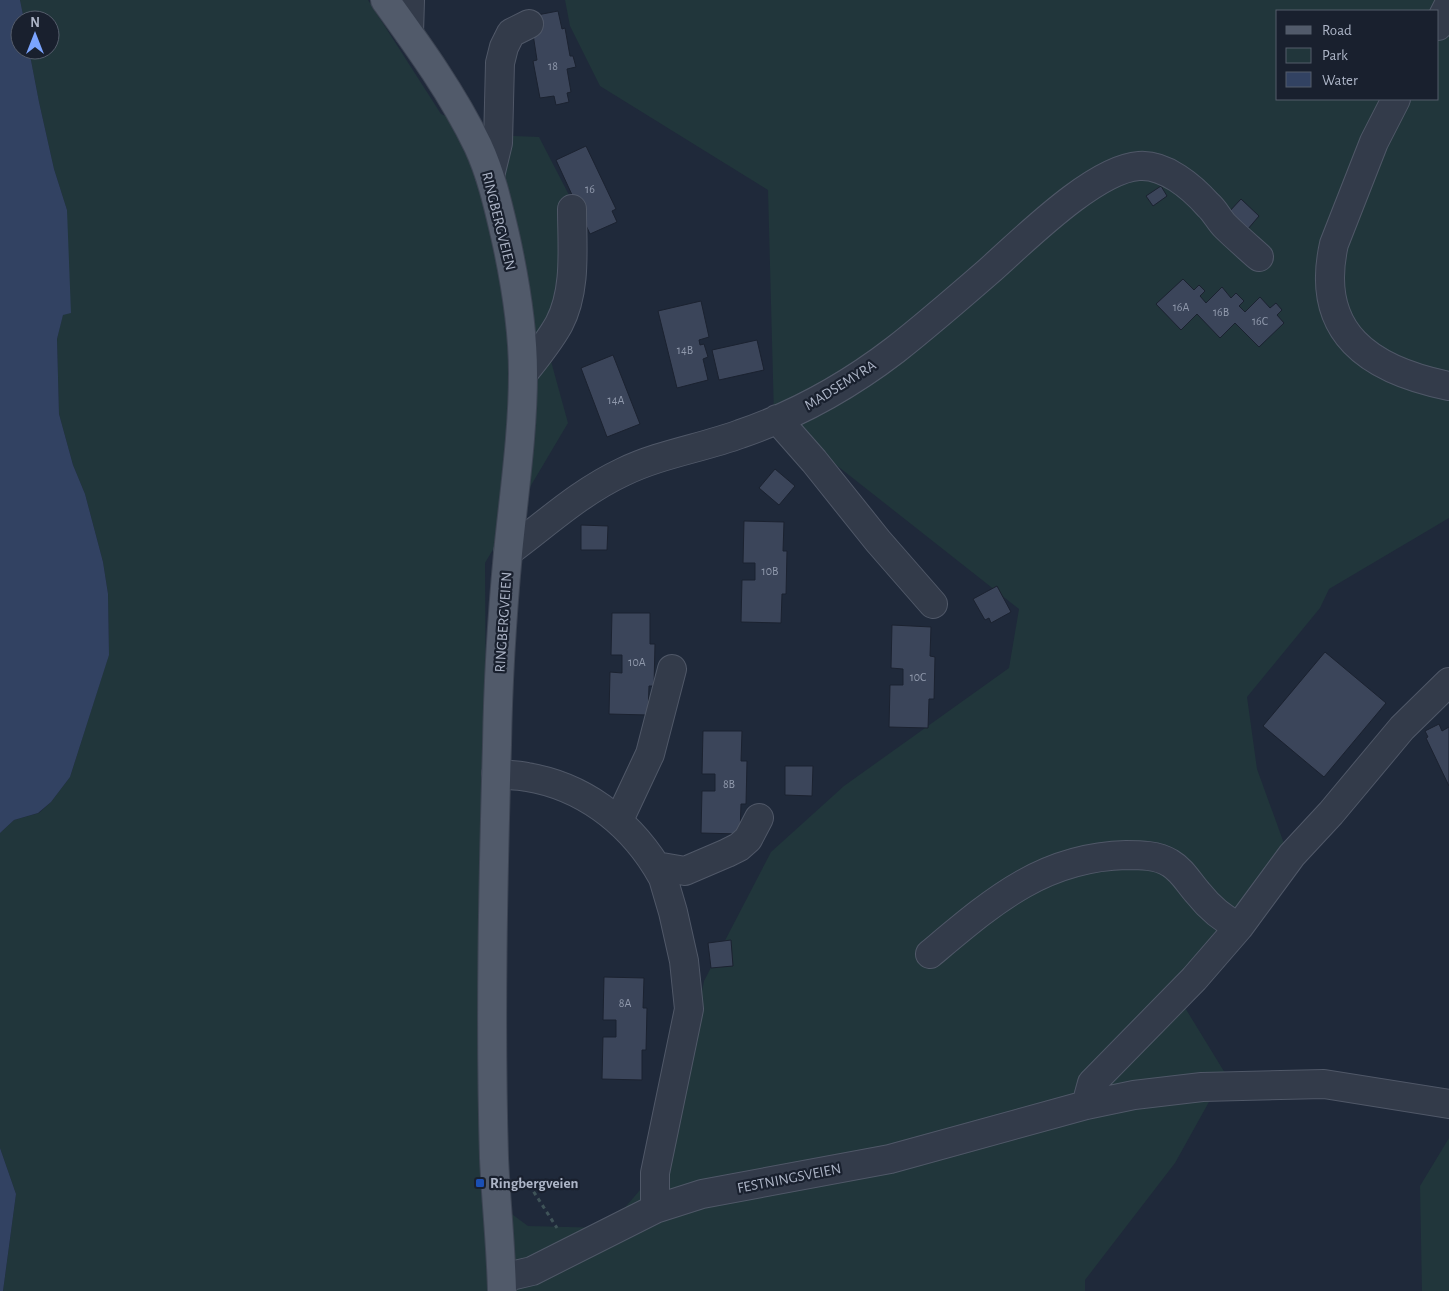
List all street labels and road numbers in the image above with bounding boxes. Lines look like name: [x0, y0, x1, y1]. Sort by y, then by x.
street label: RINGBERGVEIEN: [479, 170, 518, 272]
street label: MADSEMYRA: [802, 357, 879, 413]
street label: RINGBERGVEIEN: [492, 571, 515, 673]
street label: FESTNINGSVEIEN: [736, 1161, 842, 1196]

